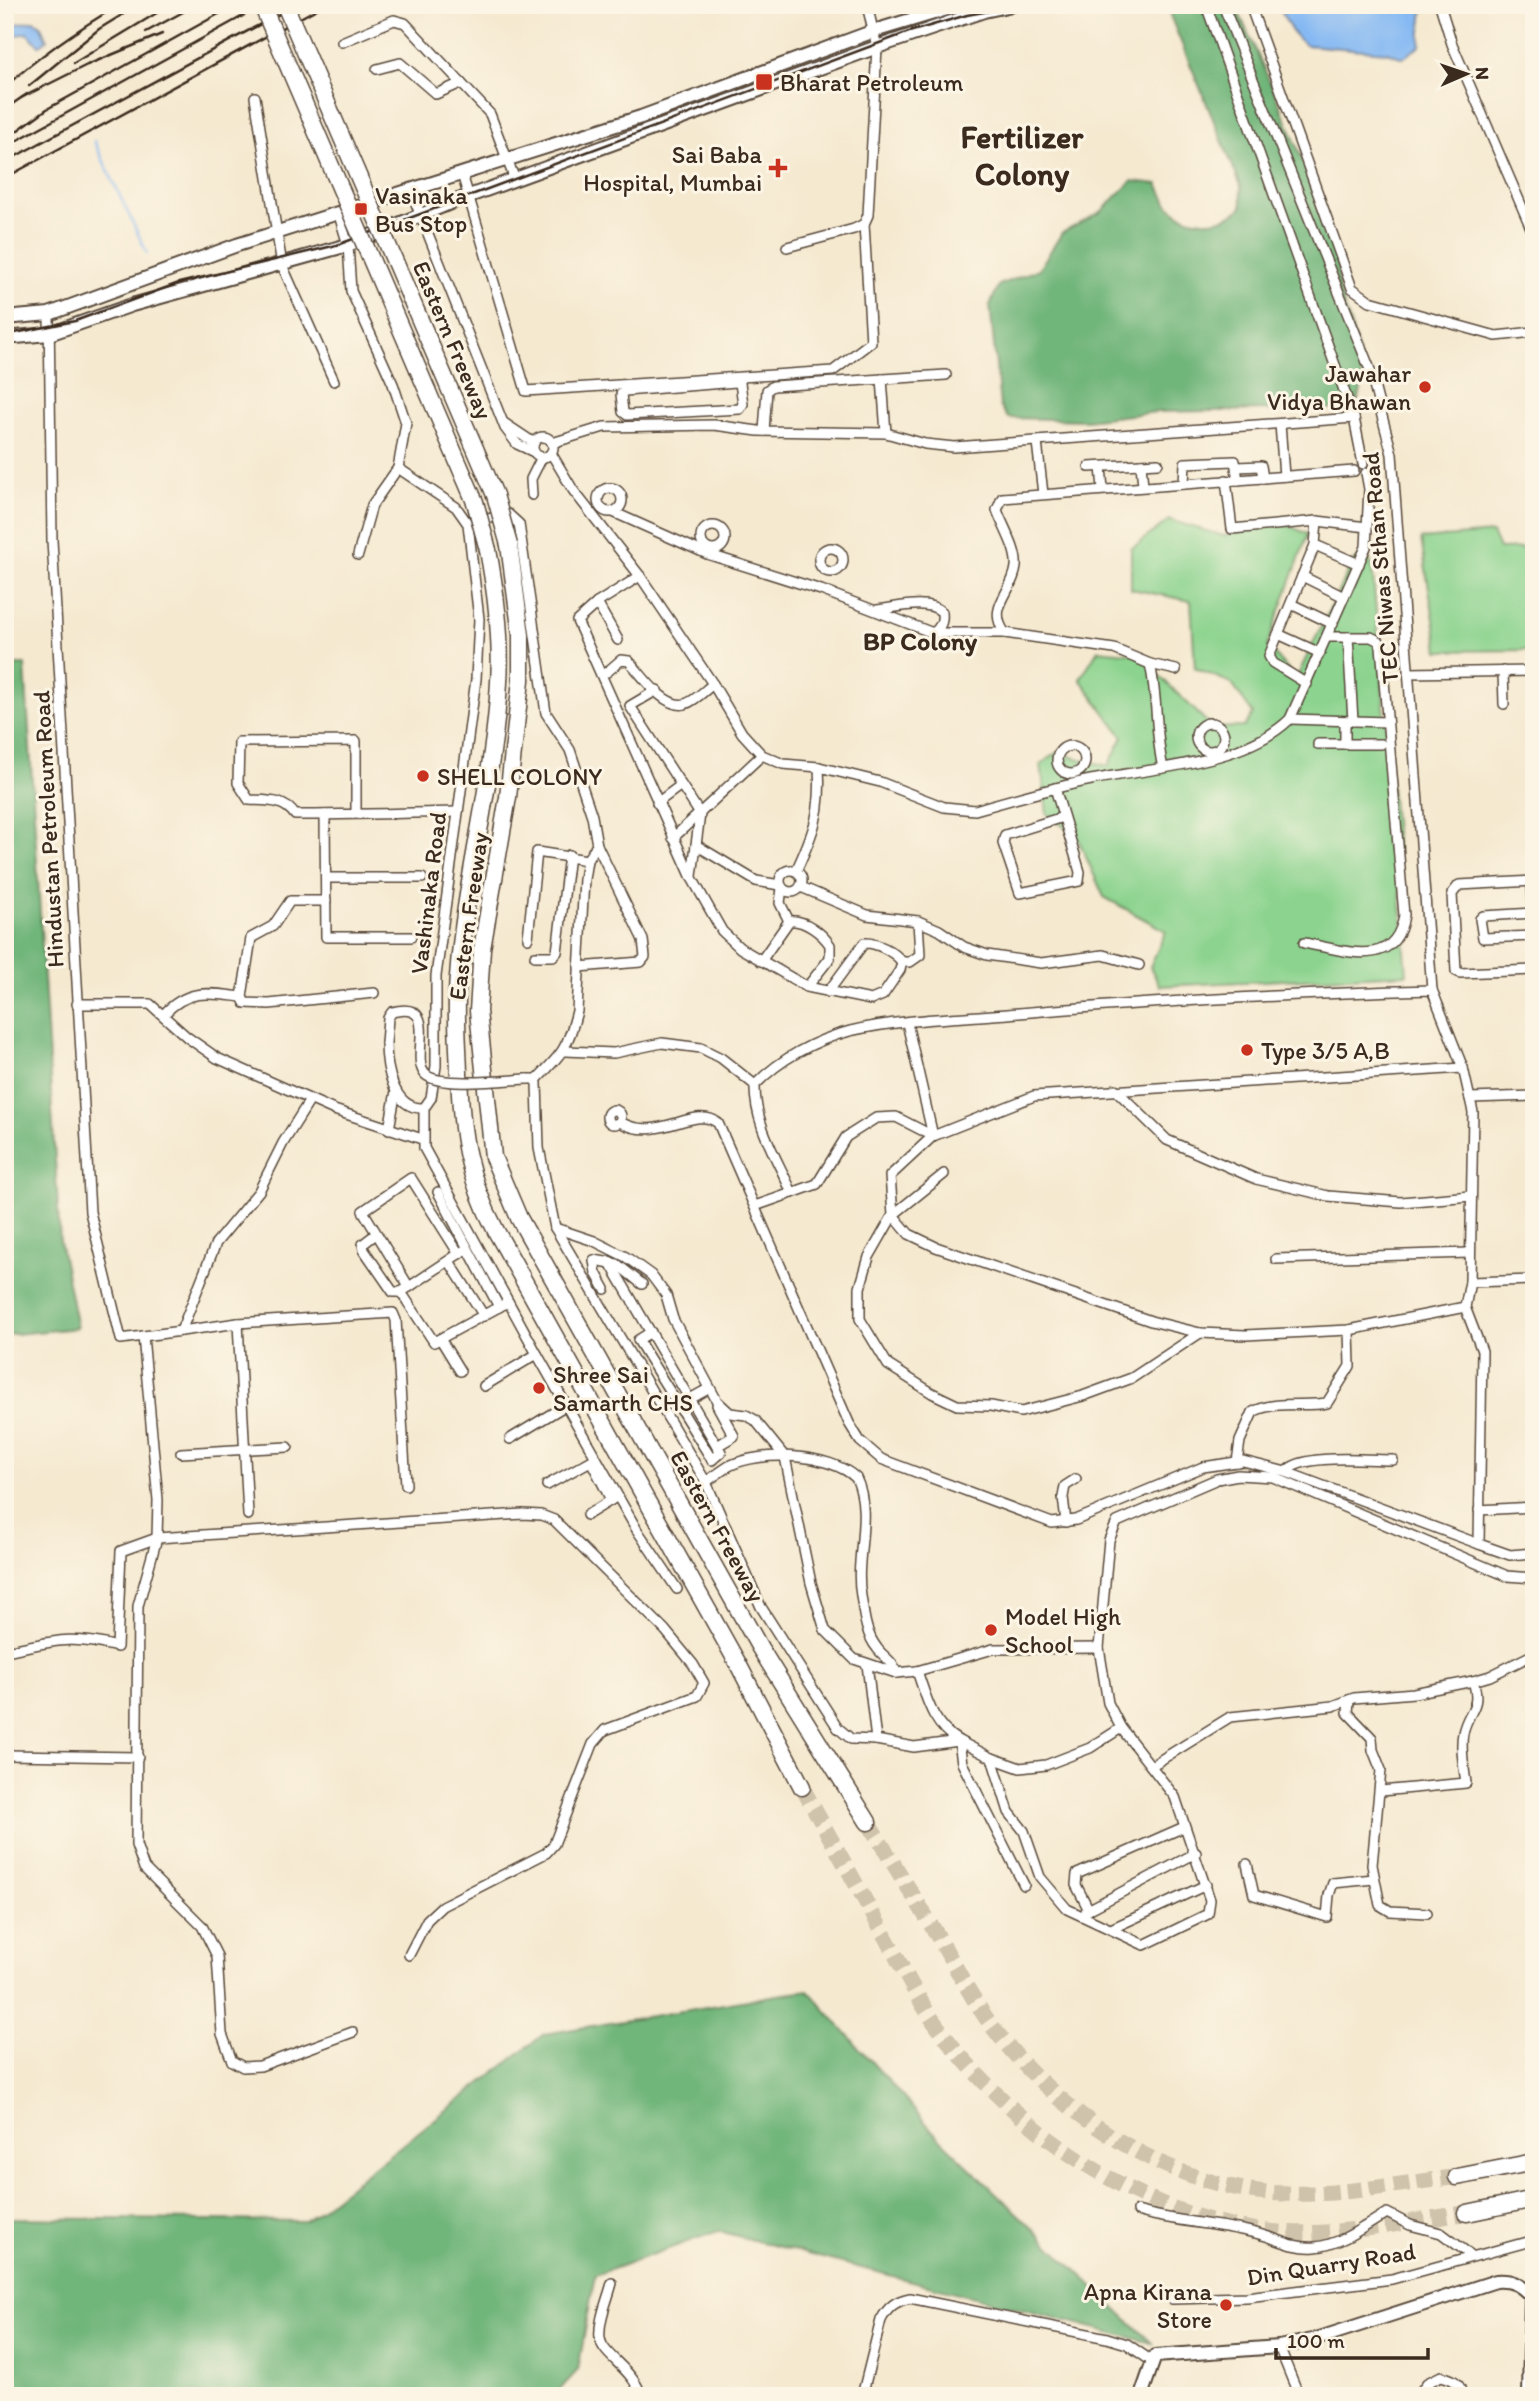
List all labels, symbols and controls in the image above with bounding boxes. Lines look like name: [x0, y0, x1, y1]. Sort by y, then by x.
north arrow: [1430, 38, 1500, 108]
text: N: [1471, 67, 1494, 80]
place label: Bharat Petroleum: [780, 68, 964, 97]
marker: Bharat Petroleum: [754, 72, 774, 92]
district label: Fertilizer Colony: [961, 118, 1084, 193]
place label: Sai Baba Hospital, Mumbai: [583, 140, 762, 197]
marker: Sai Baba Hospital, Mumbai: [768, 158, 788, 178]
place label: Vasinaka Bus Stop: [375, 181, 468, 238]
marker: Vasinaka Bus Stop: [353, 201, 369, 217]
street label: Eastern Freeway: [407, 257, 499, 423]
place label: Jawahar Vidya Bhawan: [1267, 359, 1411, 416]
marker: Jawahar Vidya Bhawan: [1417, 379, 1433, 395]
street label: TEC Niwas Sthan Road: [1355, 451, 1405, 685]
district label: BP Colony: [863, 625, 978, 657]
street label: Hindustan Petroleum Road: [26, 690, 70, 968]
place label: SHELL COLONY: [437, 762, 602, 791]
marker: SHELL COLONY: [415, 768, 431, 784]
street label: Vashinaka Road: [404, 810, 452, 976]
street label: Eastern Freeway: [442, 830, 494, 1002]
place label: Type 3/5 A,B: [1261, 1036, 1390, 1065]
marker: Type 3/5 A,B: [1239, 1042, 1255, 1058]
place label: Shree Sai Samarth CHS: [553, 1360, 693, 1417]
marker: Shree Sai Samarth CHS: [531, 1380, 547, 1396]
street label: Eastern Freeway: [664, 1445, 772, 1607]
place label: Model High School: [1005, 1602, 1121, 1659]
marker: Model High School: [983, 1622, 999, 1638]
street label: Din Quarry Road: [1245, 2236, 1418, 2292]
place label: Apna Kirana Store: [1084, 2277, 1212, 2334]
marker: Apna Kirana Store: [1218, 2297, 1234, 2313]
scale bar: [1276, 2317, 1429, 2361]
text: 100 m: [1287, 2328, 1345, 2353]

